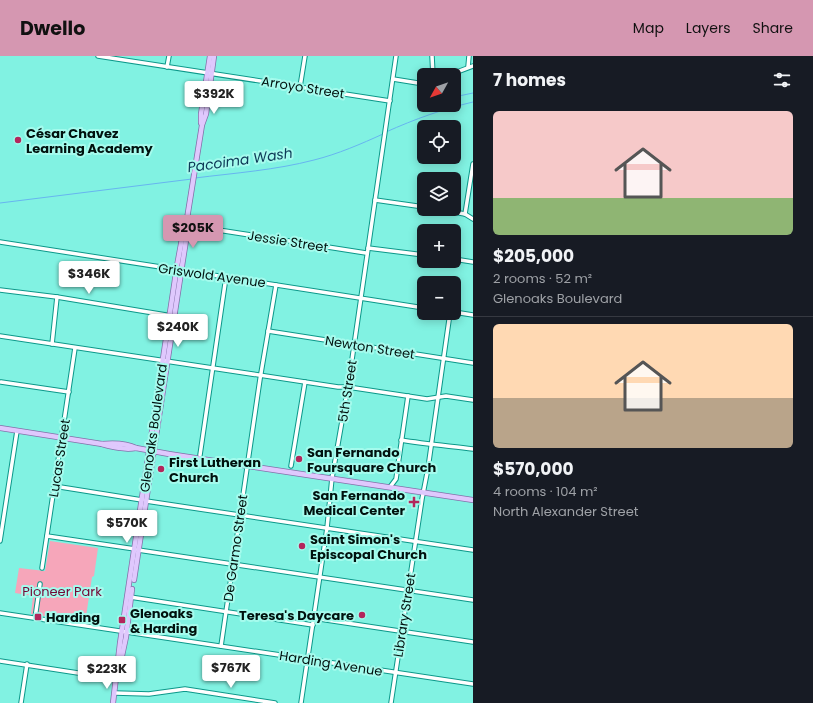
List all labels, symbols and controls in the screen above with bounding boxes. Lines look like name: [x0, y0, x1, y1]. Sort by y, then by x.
text: Dwello: [20, 15, 85, 42]
text: Map: [633, 18, 664, 38]
text: Layers: [686, 18, 730, 38]
text: Share: [752, 18, 793, 38]
north arrow: [417, 68, 461, 112]
map controls: [417, 68, 461, 320]
text: 7 homes: [493, 68, 566, 92]
icon: filters: [771, 69, 793, 91]
street label: Arroyo Street: [260, 72, 346, 103]
pin: $392K: [186, 81, 242, 115]
text: $392K: [194, 84, 234, 103]
button: locate: [417, 120, 461, 164]
place label: César Chavez Learning Academy: [26, 124, 153, 158]
marker: César Chavez Learning Academy: [13, 135, 23, 145]
icon: home: [607, 137, 679, 209]
water label: Pacoima Wash: [186, 143, 294, 177]
button: layers: [417, 172, 461, 216]
pin: $205K: [165, 215, 221, 249]
text: $205K: [172, 218, 214, 237]
button: +: [417, 224, 461, 268]
street label: Jessie Street: [246, 226, 330, 257]
text: $205,000: [493, 244, 574, 268]
street label: Griswold Avenue: [157, 259, 267, 292]
pin: $346K: [61, 261, 117, 295]
text: $346K: [68, 264, 110, 283]
text: 2 rooms · 52 m²: [493, 269, 592, 288]
button: −: [417, 276, 461, 320]
text: Glenoaks Boulevard: [493, 289, 622, 308]
pin: $240K: [150, 314, 206, 348]
text: $240K: [157, 317, 199, 336]
street label: Newton Street: [324, 331, 416, 364]
icon: home: [607, 350, 679, 422]
street label: 5th Street: [333, 358, 362, 424]
street label: Glenoaks Boulevard: [135, 363, 172, 493]
street label: Lucas Street: [44, 417, 75, 499]
place label: San Fernando Foursquare Church: [307, 443, 437, 477]
place label: First Lutheran Church: [169, 453, 261, 487]
marker: San Fernando Foursquare Church: [294, 454, 304, 464]
text: $570,000: [493, 457, 574, 481]
marker: First Lutheran Church: [156, 464, 166, 474]
text: 4 rooms · 104 m²: [493, 482, 598, 501]
place label: San Fernando Medical Center: [304, 486, 405, 520]
street label: De Garmo Street: [219, 493, 252, 603]
marker: San Fernando Medical Center: [408, 496, 420, 508]
text: North Alexander Street: [493, 502, 638, 521]
pin: $570K: [99, 510, 155, 544]
text: $570K: [106, 513, 148, 532]
place label: Saint Simon's Episcopal Church: [310, 530, 427, 564]
marker: Saint Simon's Episcopal Church: [297, 541, 307, 551]
street label: Library Street: [388, 571, 421, 659]
park label: Pioneer Park: [22, 582, 102, 601]
place label: Glenoaks & Harding: [130, 604, 197, 638]
place label: Teresa's Daycare: [239, 606, 354, 625]
place label: Harding: [46, 608, 100, 627]
marker: Teresa's Daycare: [357, 610, 367, 620]
marker: Harding: [33, 612, 43, 622]
marker: Glenoaks & Harding: [117, 615, 127, 625]
street label: Harding Avenue: [278, 646, 384, 681]
pin: $767K: [203, 655, 259, 689]
pin: $223K: [79, 656, 135, 690]
text: $767K: [211, 658, 251, 677]
text: $223K: [87, 659, 127, 678]

